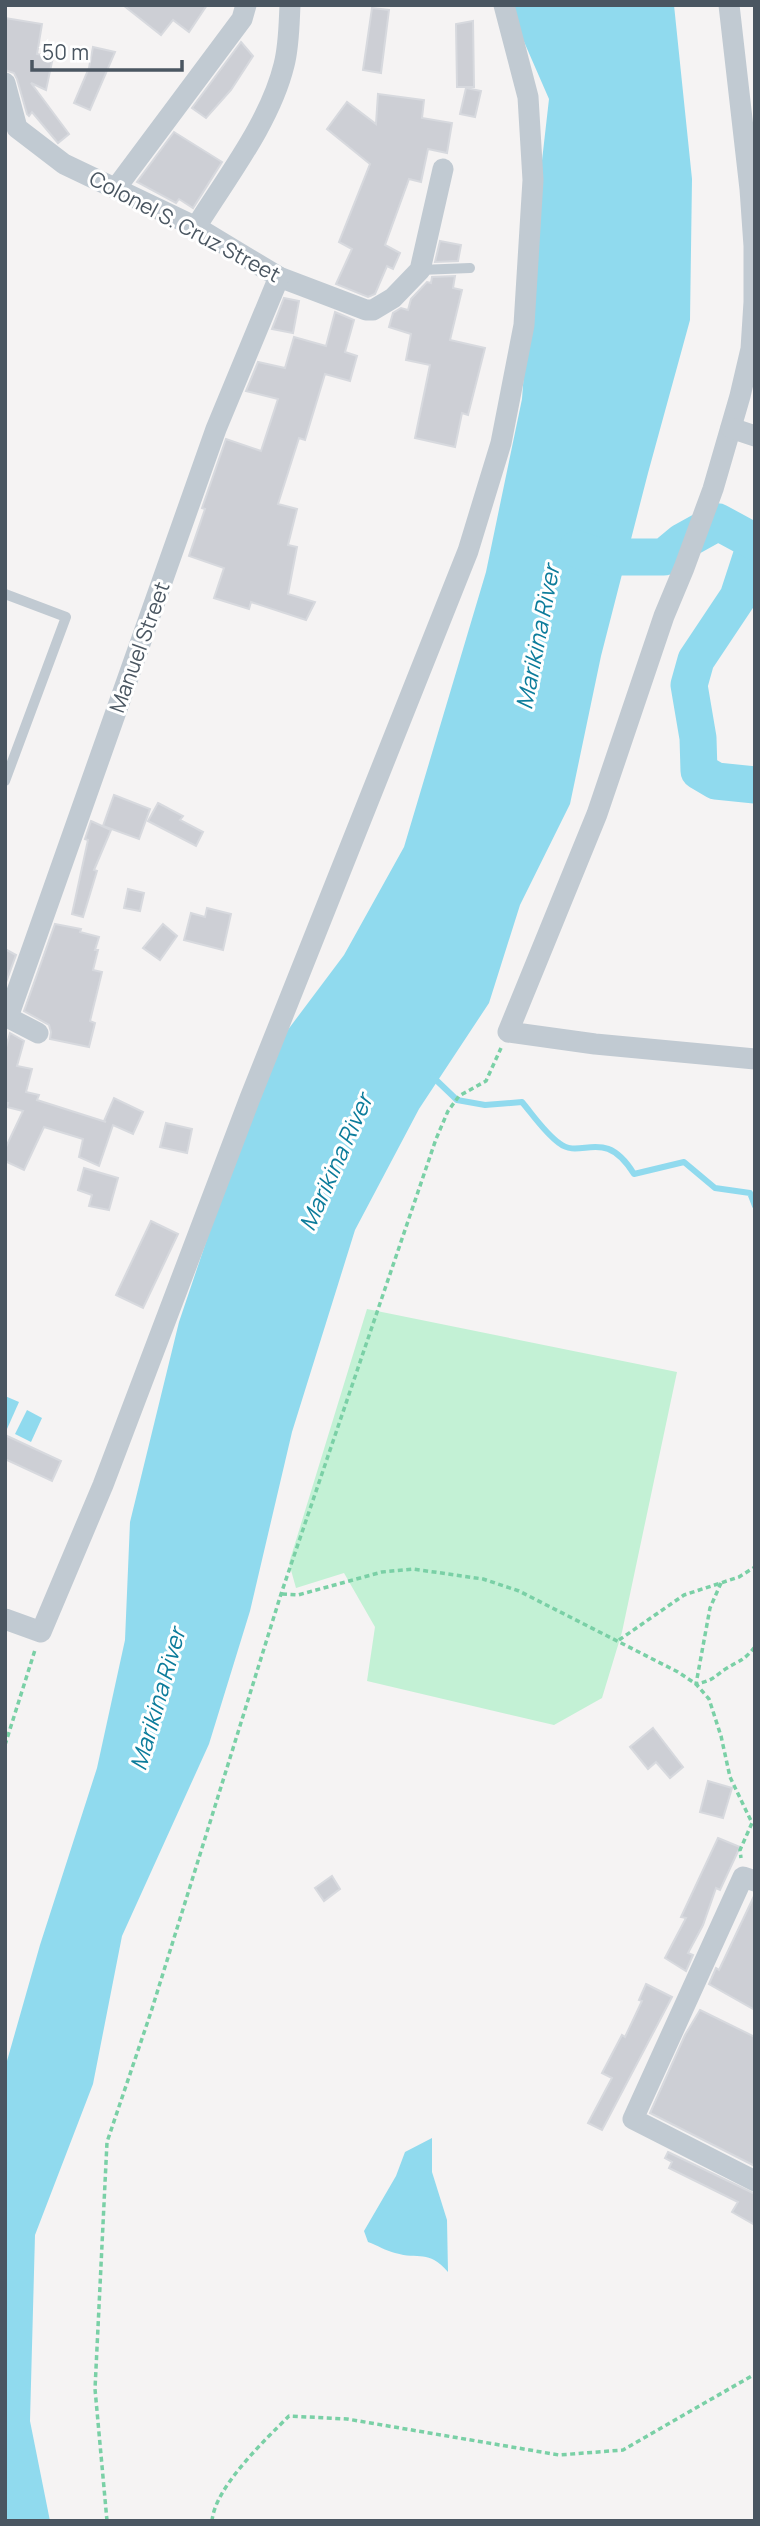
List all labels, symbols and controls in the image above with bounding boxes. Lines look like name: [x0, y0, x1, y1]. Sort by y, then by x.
scale bar: [32, 28, 182, 72]
text: 50 m: [42, 38, 89, 66]
street label: Colonel S. Cruz Street: [85, 164, 285, 288]
water label: Marikina River: [507, 559, 567, 712]
street label: Manuel Street: [102, 578, 176, 716]
water label: Marikina River: [291, 1086, 380, 1235]
water label: Marikina River: [121, 1622, 193, 1774]

